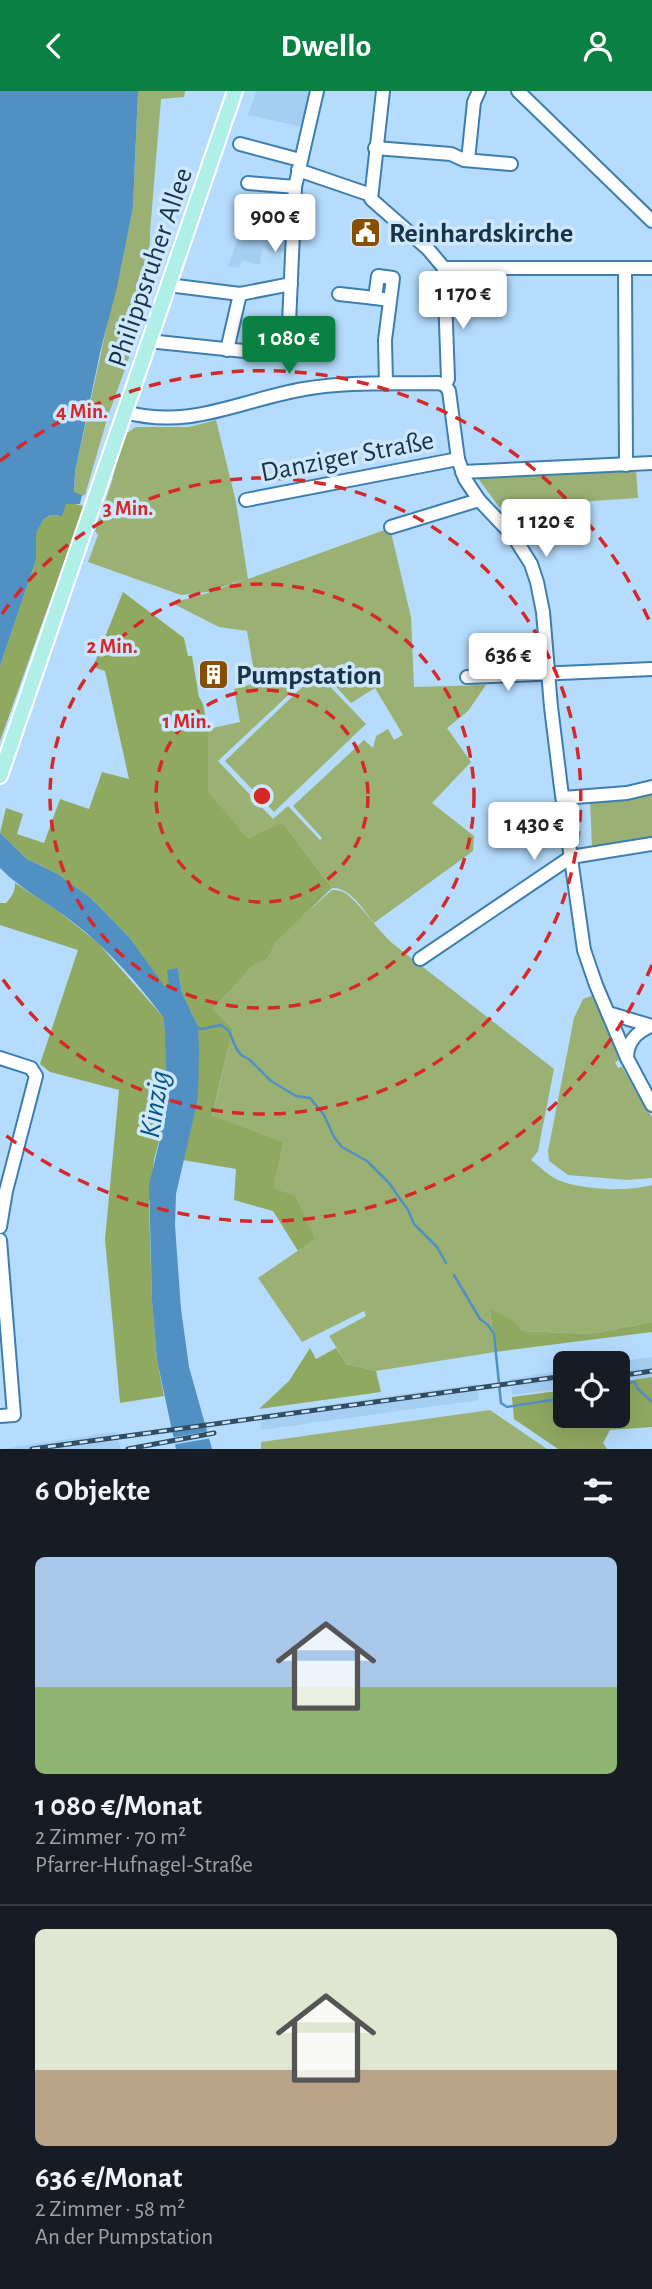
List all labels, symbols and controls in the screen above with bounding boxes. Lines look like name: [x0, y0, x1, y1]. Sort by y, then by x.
icon: back: [35, 27, 73, 65]
icon: person: [579, 27, 617, 65]
text: Dwello: [281, 30, 371, 62]
street label: Philippsruher Allee: [104, 164, 198, 371]
pin: 900 €: [226, 195, 324, 254]
text: 900 €: [250, 205, 300, 228]
public building icon: Reinhardskirche: [349, 215, 383, 249]
place label: Reinhardskirche: [389, 220, 573, 248]
pin: 1 170 €: [398, 271, 528, 331]
text: 1 170 €: [435, 282, 491, 305]
pin: 1 080 €: [224, 317, 354, 376]
text: 1 080 €: [258, 327, 320, 350]
text: 4 Min.: [56, 401, 108, 422]
street label: Danziger Straße: [258, 426, 436, 487]
text: 3 Min.: [103, 498, 153, 519]
pin: 1 120 €: [481, 499, 611, 559]
text: 1 120 €: [517, 510, 575, 533]
pin: 636 €: [459, 633, 557, 693]
text: 2 Min.: [86, 636, 138, 657]
text: 636 €: [485, 644, 531, 667]
building icon: Pumpstation: [196, 657, 230, 691]
place label: Pumpstation: [236, 662, 382, 690]
text: 1 Min.: [163, 711, 211, 732]
centre of rings: [250, 784, 274, 808]
pin: 1 430 €: [469, 803, 599, 862]
text: 1 430 €: [504, 813, 564, 836]
water label: Kinzig: [135, 1068, 175, 1140]
map controls: [553, 1351, 630, 1428]
button: locate: [553, 1351, 630, 1428]
icon: filters: [579, 1472, 617, 1510]
text: 6 Objekte: [35, 1476, 151, 1506]
icon: home: [263, 1603, 389, 1729]
text: 1 080 €/Monat: [35, 1791, 202, 1821]
text: 2 Zimmer · 70 m²: [35, 1826, 186, 1849]
text: Pfarrer-Hufnagel-Straße: [35, 1854, 253, 1877]
icon: home: [263, 1975, 389, 2101]
text: 636 €/Monat: [35, 2163, 182, 2193]
text: 2 Zimmer · 58 m²: [35, 2198, 185, 2221]
text: An der Pumpstation: [35, 2226, 213, 2249]

